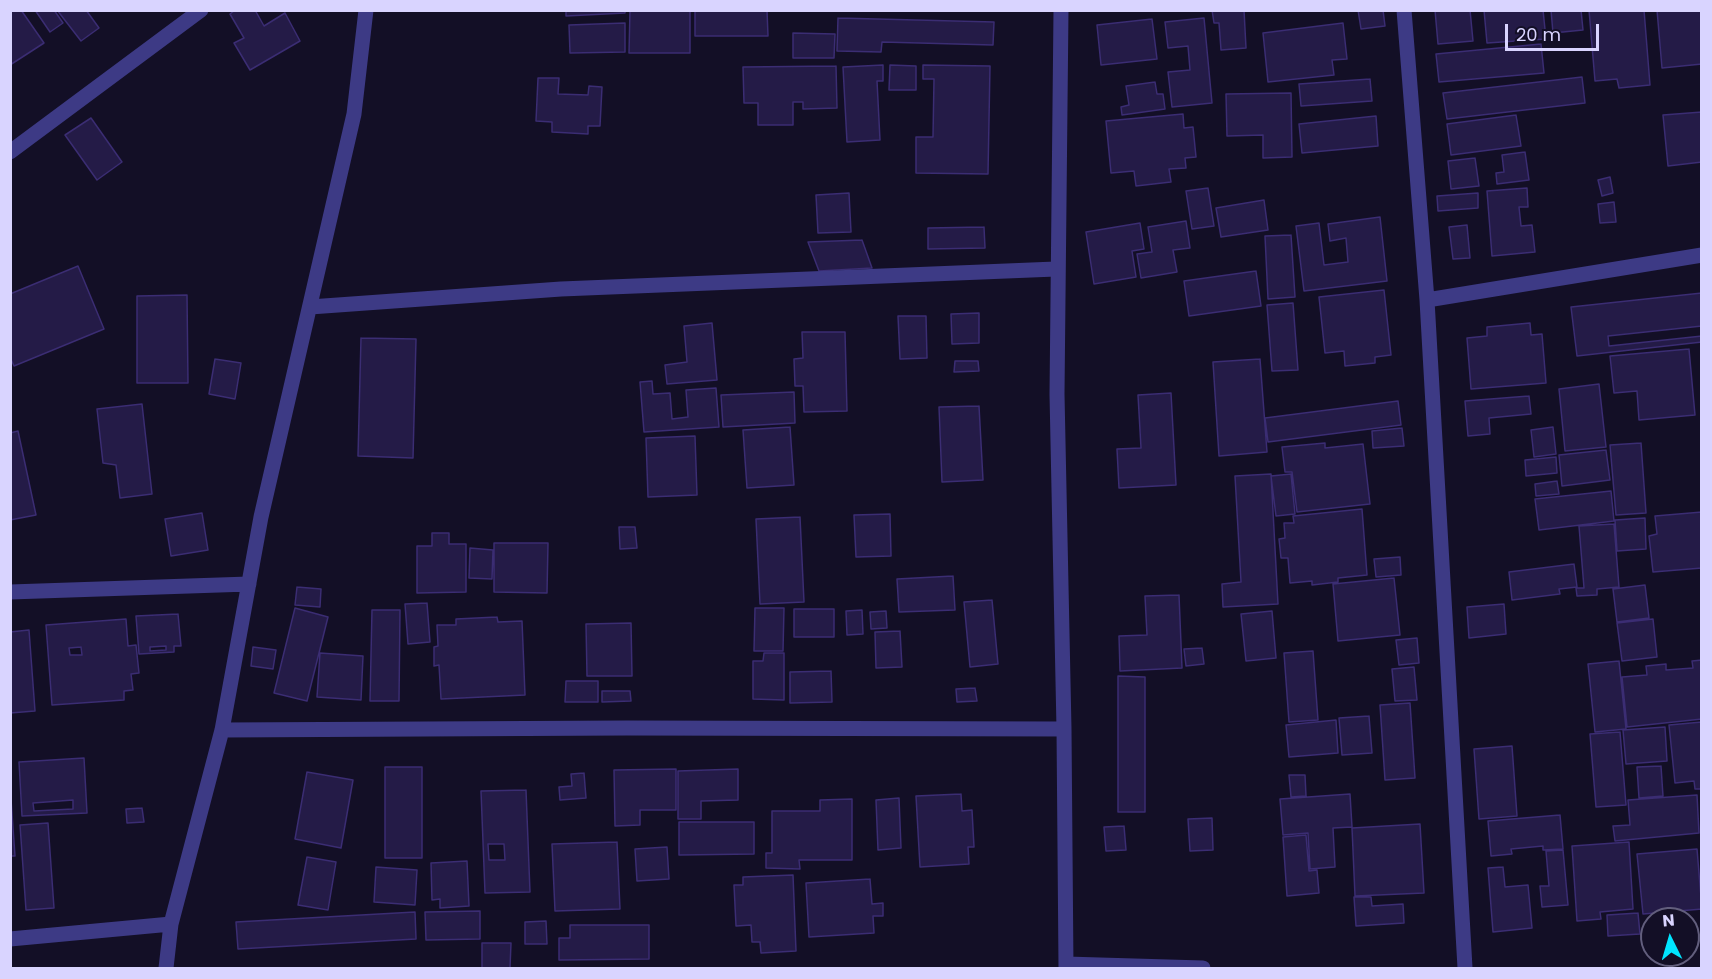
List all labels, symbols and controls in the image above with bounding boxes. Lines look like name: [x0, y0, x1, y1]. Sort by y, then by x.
scale bar: [1508, 12, 1602, 50]
text: 20 m: [1516, 22, 1561, 47]
north arrow: [1640, 907, 1700, 967]
text: N: [1662, 909, 1676, 933]

